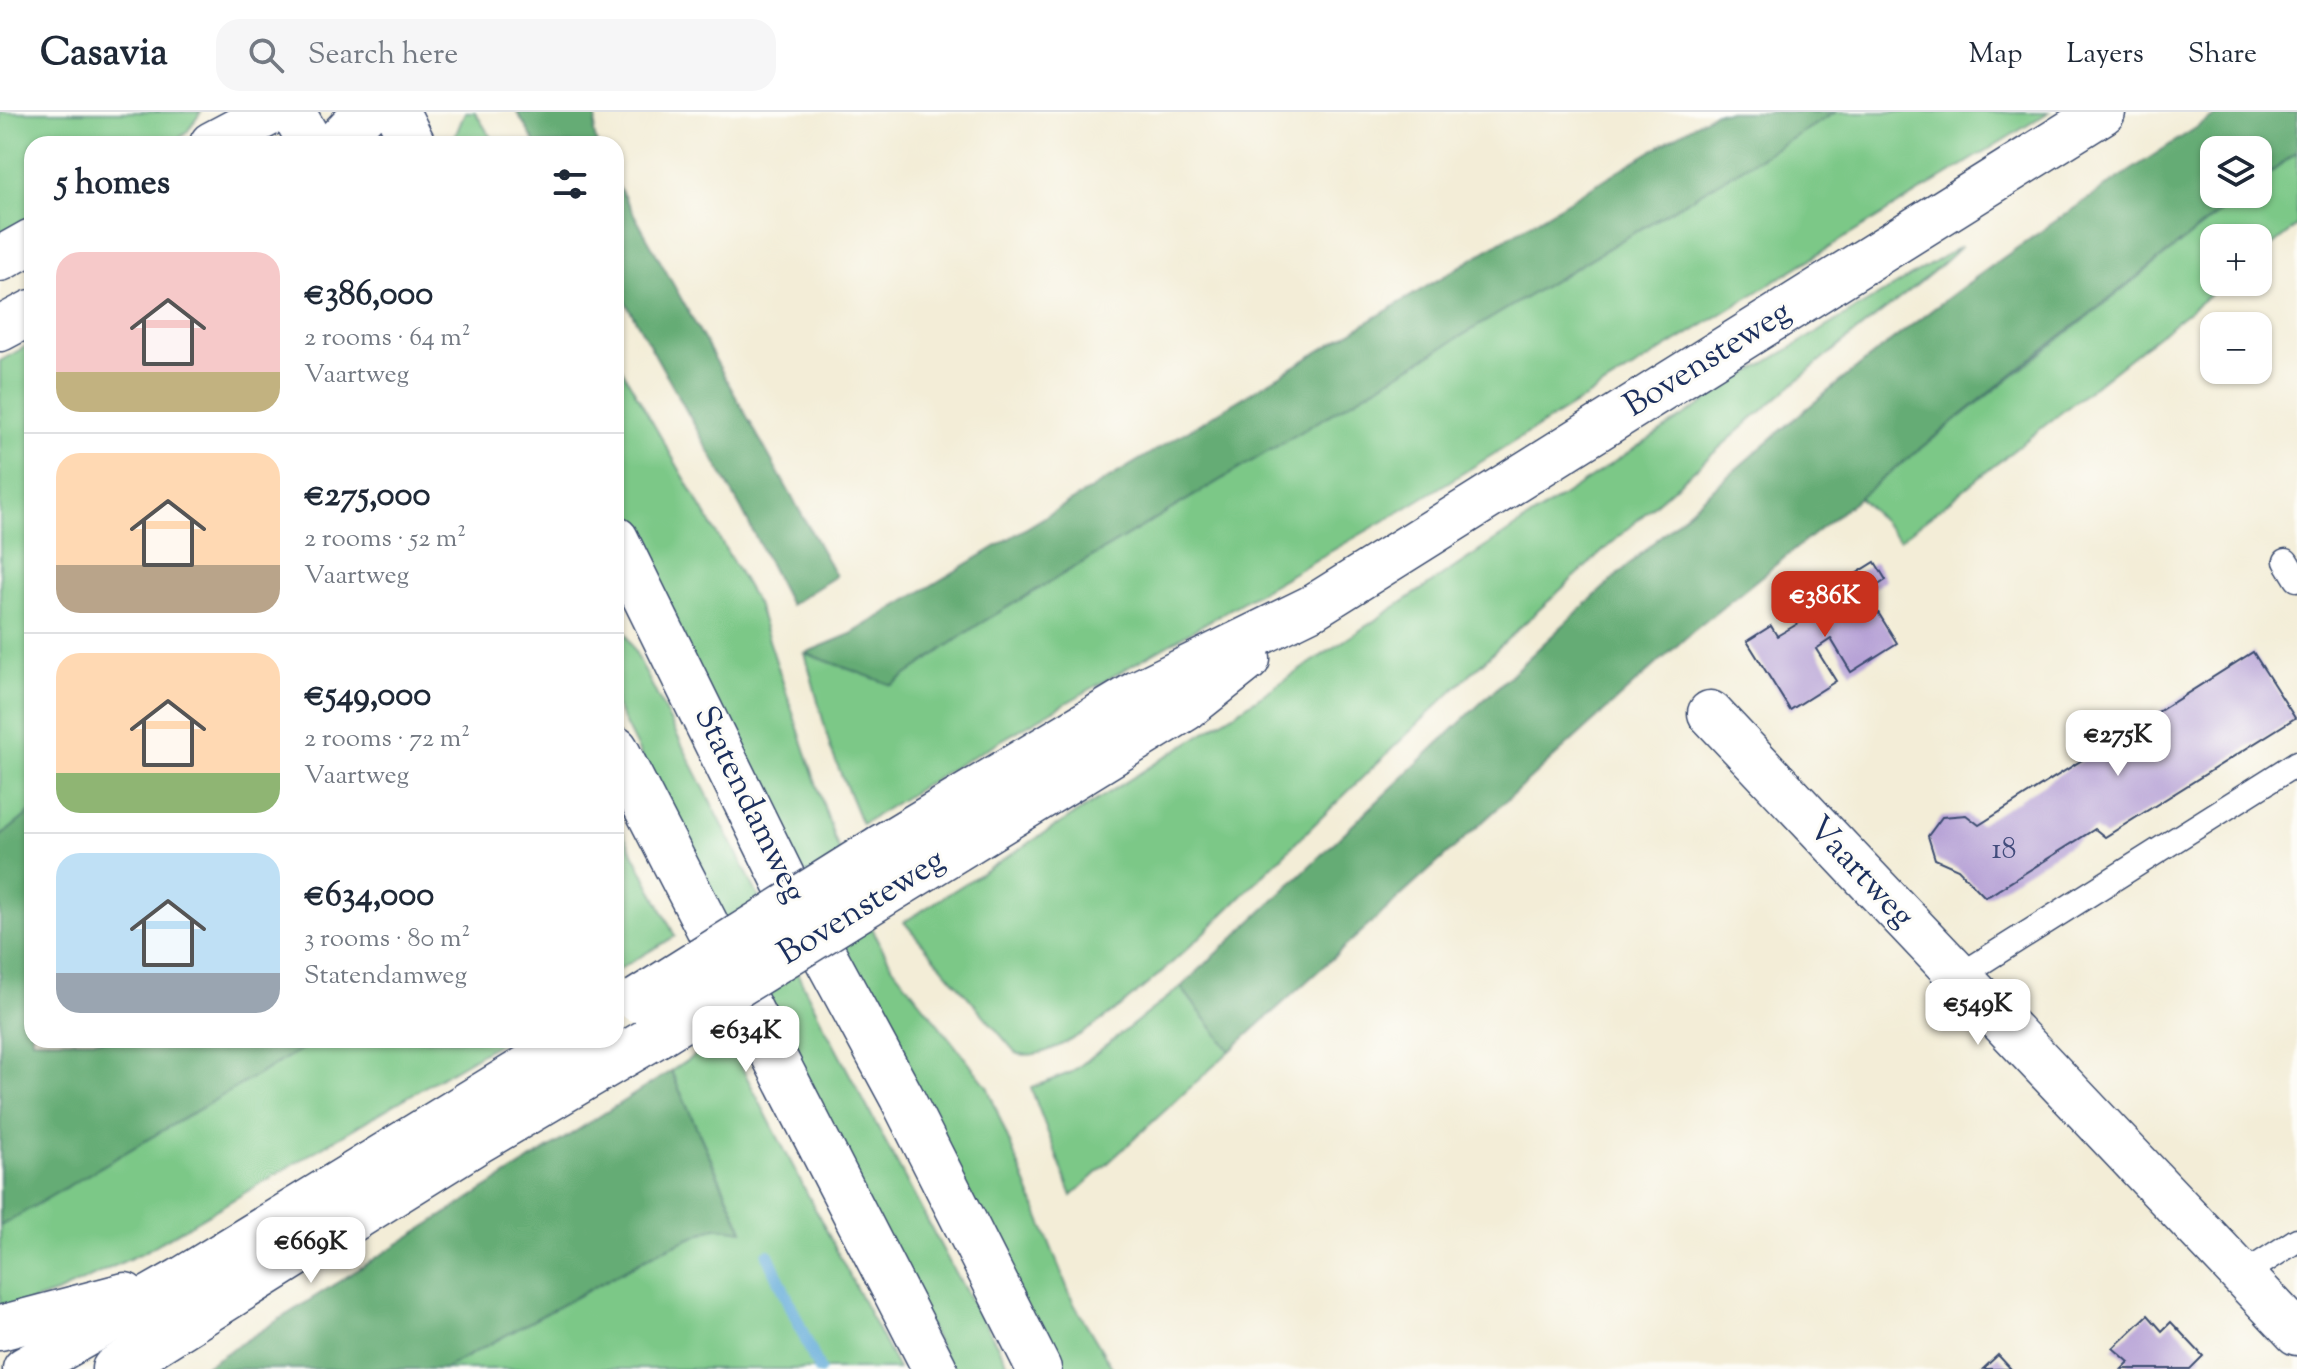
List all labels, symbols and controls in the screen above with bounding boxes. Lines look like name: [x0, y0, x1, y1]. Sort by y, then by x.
search box: [216, 19, 776, 91]
text: Casavia: [40, 28, 168, 82]
icon: search: [244, 33, 288, 77]
text: Search here: [308, 34, 458, 77]
text: Map: [1969, 35, 2022, 75]
text: Layers: [2066, 35, 2144, 75]
text: Share: [2188, 35, 2257, 75]
map controls: [2200, 136, 2272, 384]
button: layers: [2200, 136, 2272, 208]
text: 5 homes: [56, 160, 170, 209]
icon: filters: [548, 162, 592, 206]
button: +: [2200, 224, 2272, 296]
text: €386,000: [304, 271, 433, 320]
icon: home: [120, 284, 216, 380]
street label: Bovensteweg: [1615, 289, 1801, 431]
button: −: [2200, 312, 2272, 384]
text: 2 rooms · 64 m²: [304, 320, 471, 357]
text: Vaartweg: [304, 357, 409, 394]
text: €275,000: [304, 472, 431, 521]
icon: home: [120, 485, 216, 581]
text: 2 rooms · 52 m²: [304, 521, 466, 558]
text: Vaartweg: [304, 558, 409, 595]
pin: €386K: [1769, 571, 1881, 639]
text: €386K: [1789, 578, 1861, 615]
text: €549,000: [304, 672, 431, 721]
icon: home: [120, 685, 216, 781]
street label: Statendamweg: [680, 698, 818, 912]
pin: €275K: [2062, 710, 2174, 778]
text: €275K: [2084, 717, 2152, 754]
text: 2 rooms · 72 m²: [304, 721, 470, 758]
text: Vaartweg: [304, 758, 409, 795]
street label: Vaartweg: [1795, 806, 1925, 940]
house number: 18: [1991, 829, 2017, 872]
street label: Bovensteweg: [769, 837, 955, 979]
text: €634,000: [304, 872, 434, 921]
icon: home: [120, 885, 216, 981]
text: 3 rooms · 80 m²: [304, 921, 470, 958]
text: Statendamweg: [304, 958, 467, 995]
pin: €549K: [1922, 979, 2034, 1047]
text: €549K: [1943, 986, 2013, 1023]
pin: €634K: [690, 1006, 802, 1074]
text: €634K: [710, 1013, 782, 1050]
pin: €669K: [255, 1217, 367, 1285]
text: €669K: [274, 1224, 348, 1261]

